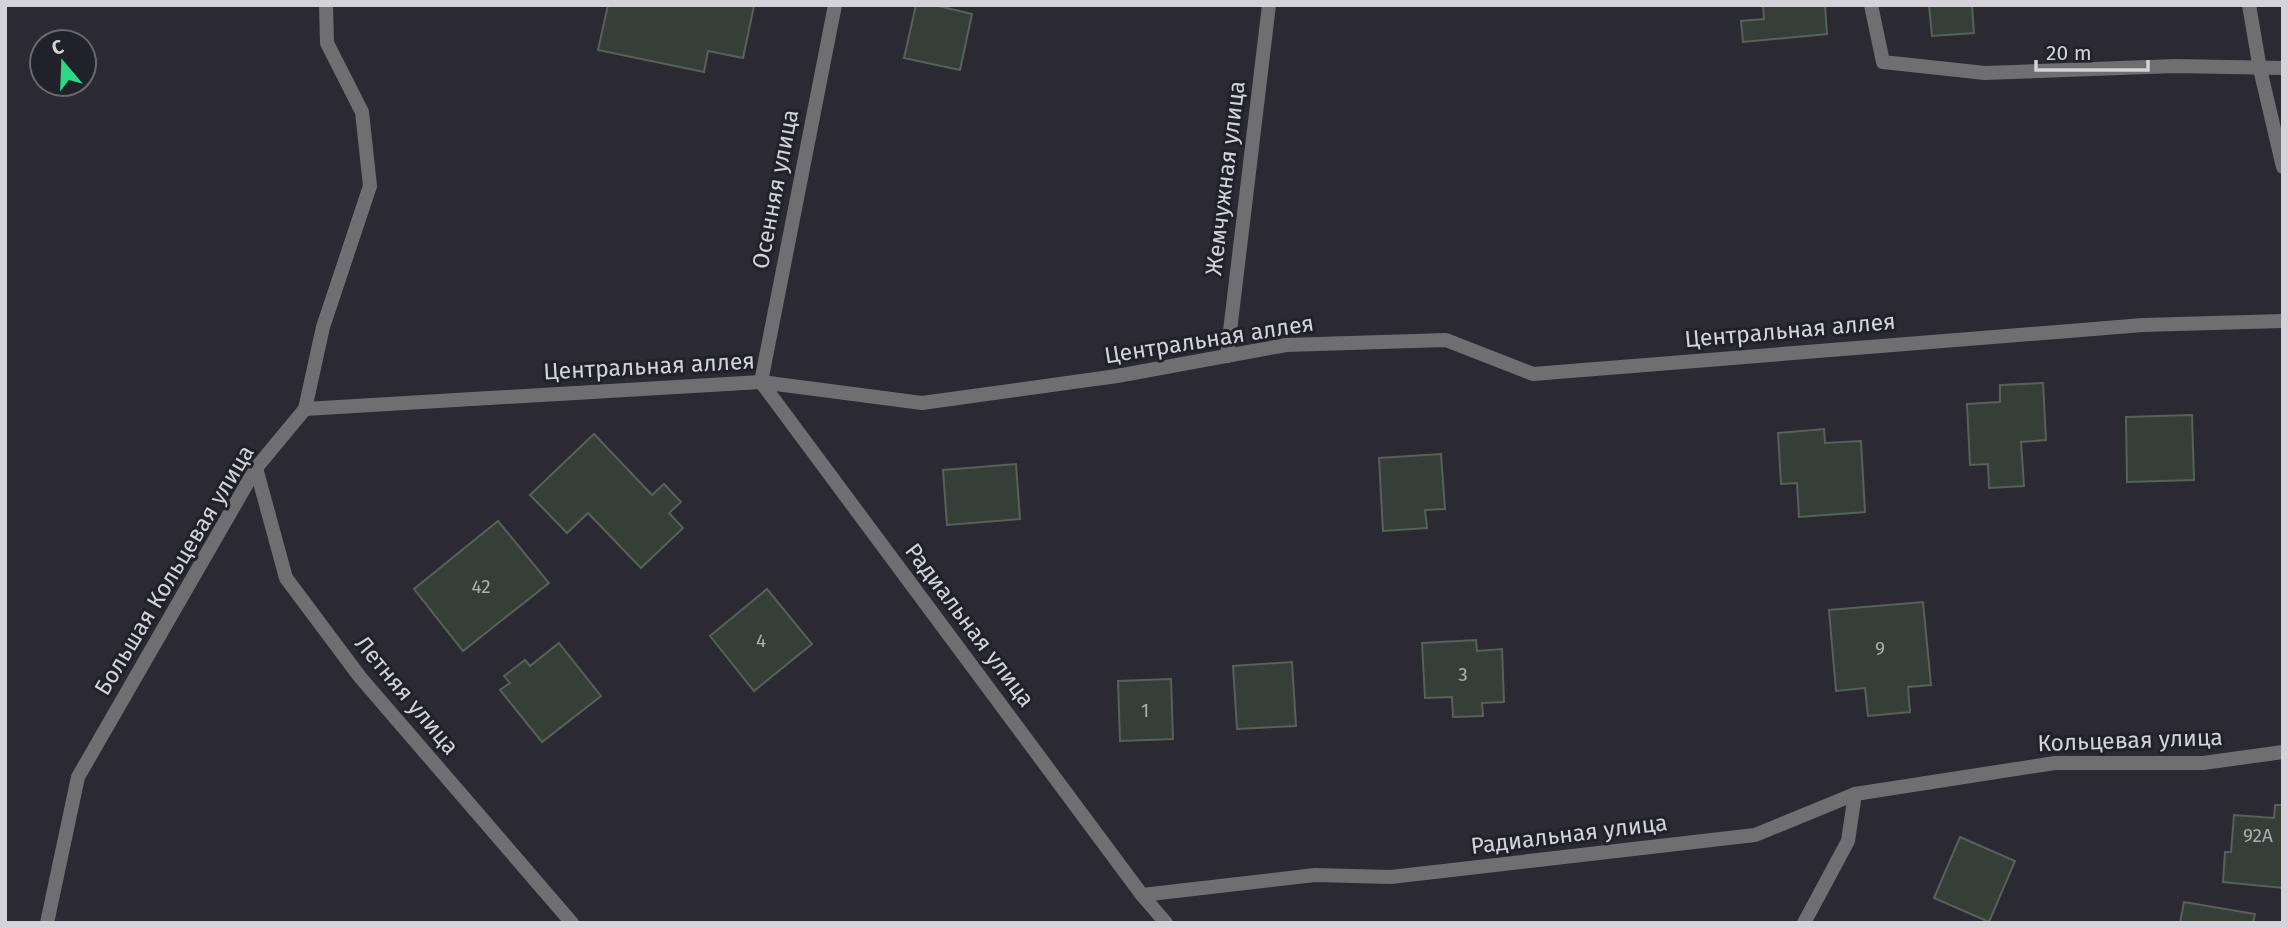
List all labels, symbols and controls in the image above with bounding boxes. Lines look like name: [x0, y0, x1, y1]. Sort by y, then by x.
north arrow: [28, 28, 98, 98]
scale bar: [2036, 28, 2148, 72]
text: С: [49, 35, 67, 60]
text: 20 m: [2046, 40, 2092, 66]
street label: Жемчужная улица: [1199, 79, 1251, 277]
street label: Осенняя улица: [746, 107, 804, 271]
street label: Центральная аллея: [1683, 307, 1897, 353]
street label: Центральная аллея: [1102, 309, 1316, 369]
street label: Центральная аллея: [543, 346, 755, 386]
street label: Большая Кольцевая улица: [88, 440, 260, 700]
street label: Радиальная улица: [899, 538, 1041, 712]
house number: 42: [471, 575, 491, 598]
house number: 4: [756, 629, 766, 652]
street label: Летняя улица: [349, 630, 465, 760]
house number: 9: [1875, 637, 1885, 660]
house number: 3: [1458, 663, 1468, 686]
house number: 1: [1141, 699, 1149, 722]
street label: Кольцевая улица: [2037, 723, 2223, 757]
street label: Радиальная улица: [1469, 808, 1669, 860]
house number: 92А: [2243, 824, 2273, 847]

